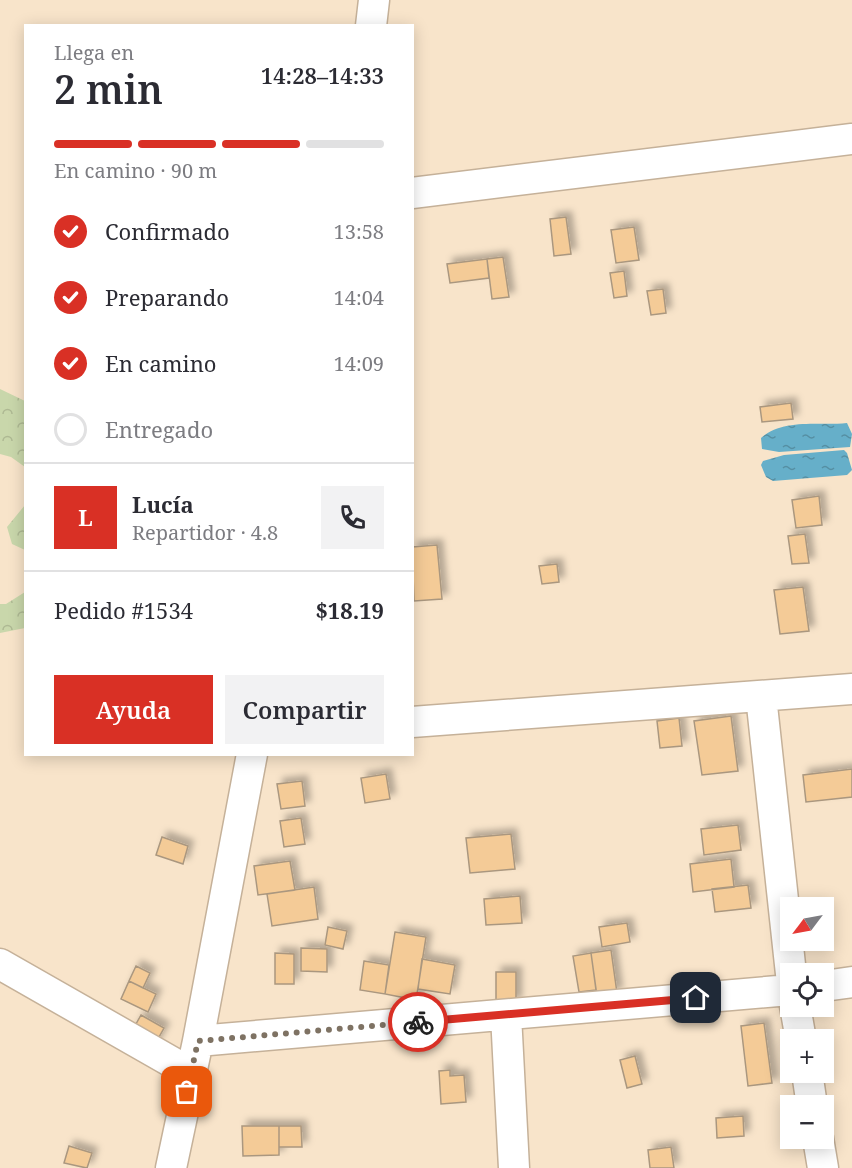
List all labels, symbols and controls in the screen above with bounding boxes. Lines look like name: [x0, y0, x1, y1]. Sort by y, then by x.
text: Llega en: [54, 39, 134, 66]
text: 14:28–14:33: [261, 60, 384, 90]
text: 2 min: [54, 62, 163, 115]
text: En camino · 90 m: [54, 157, 217, 184]
icon: check: [54, 215, 87, 248]
text: Confirmado: [105, 216, 230, 246]
text: 13:58: [334, 218, 384, 245]
icon: check: [54, 281, 87, 314]
text: Preparando: [105, 282, 229, 312]
text: 14:04: [334, 284, 384, 311]
icon: check: [54, 347, 87, 380]
text: En camino: [105, 348, 217, 378]
text: 14:09: [334, 350, 384, 377]
text: Entregado: [105, 414, 213, 444]
button: phone: [321, 486, 384, 549]
text: Lucía: [132, 489, 194, 519]
text: L: [78, 502, 93, 532]
text: Repartidor · 4.8: [132, 519, 278, 546]
text: Pedido #1534: [54, 595, 193, 625]
text: $18.19: [315, 595, 384, 625]
button: Ayuda: [54, 675, 213, 744]
button: Compartir: [225, 675, 384, 744]
north arrow: [780, 897, 834, 951]
map controls: [780, 897, 834, 1149]
button: locate: [780, 963, 834, 1017]
pin: [670, 972, 721, 1023]
icon: home: [679, 981, 712, 1014]
courier: [388, 992, 448, 1052]
icon: bike: [402, 1006, 435, 1039]
button: +: [780, 1029, 834, 1083]
pin: [161, 1066, 212, 1117]
icon: bag: [170, 1075, 203, 1108]
button: −: [780, 1095, 834, 1149]

